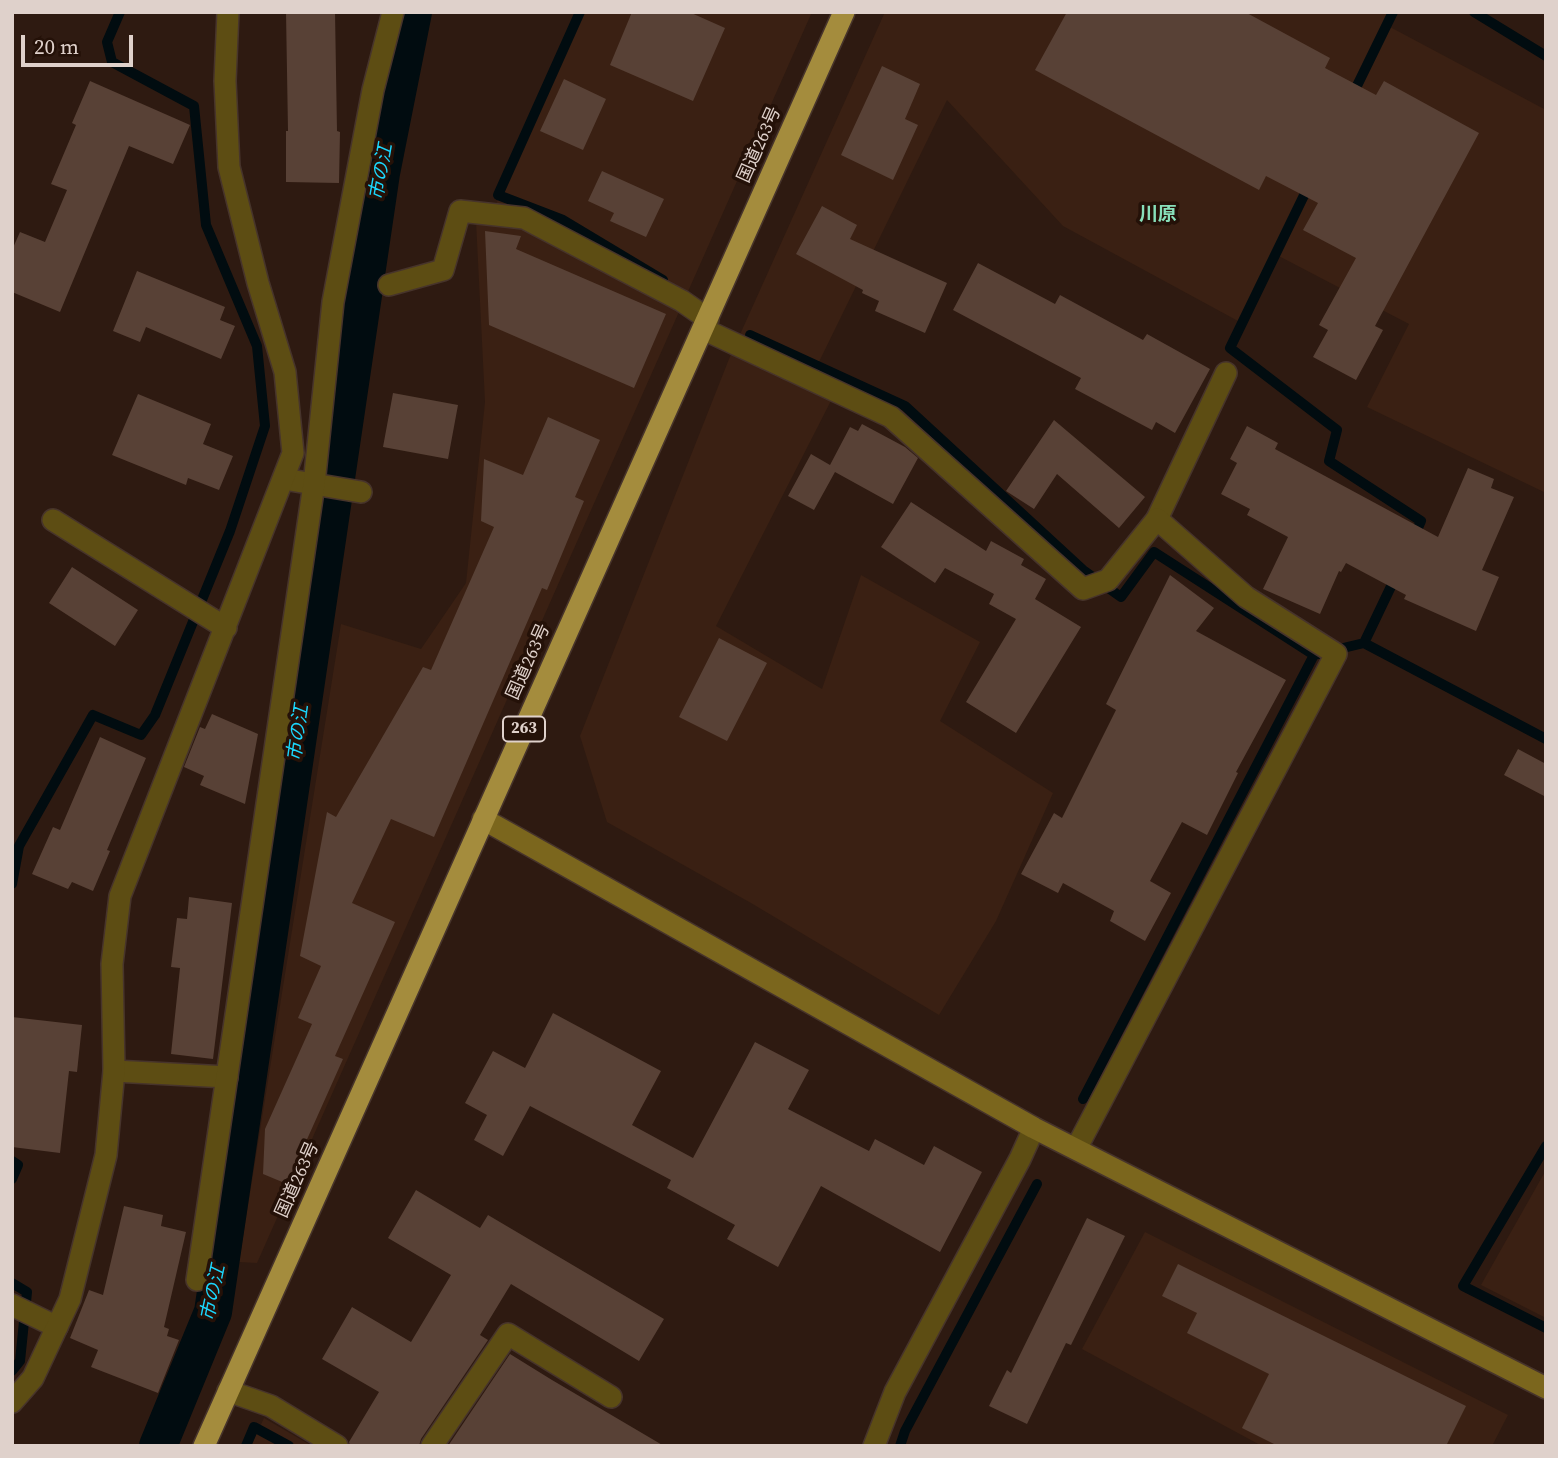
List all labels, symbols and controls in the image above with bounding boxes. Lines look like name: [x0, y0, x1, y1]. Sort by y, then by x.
scale bar: [24, 21, 136, 65]
text: 20 m: [34, 32, 79, 61]
street label: 国道263号: [734, 104, 786, 186]
water label: 市の江: [366, 142, 398, 202]
district label: 川原: [1139, 204, 1177, 226]
street label: 国道263号: [503, 621, 555, 703]
water label: 市の江: [284, 703, 314, 763]
road number: 263: [503, 716, 545, 742]
street label: 国道263号: [272, 1139, 324, 1221]
water label: 市の江: [197, 1263, 231, 1323]

